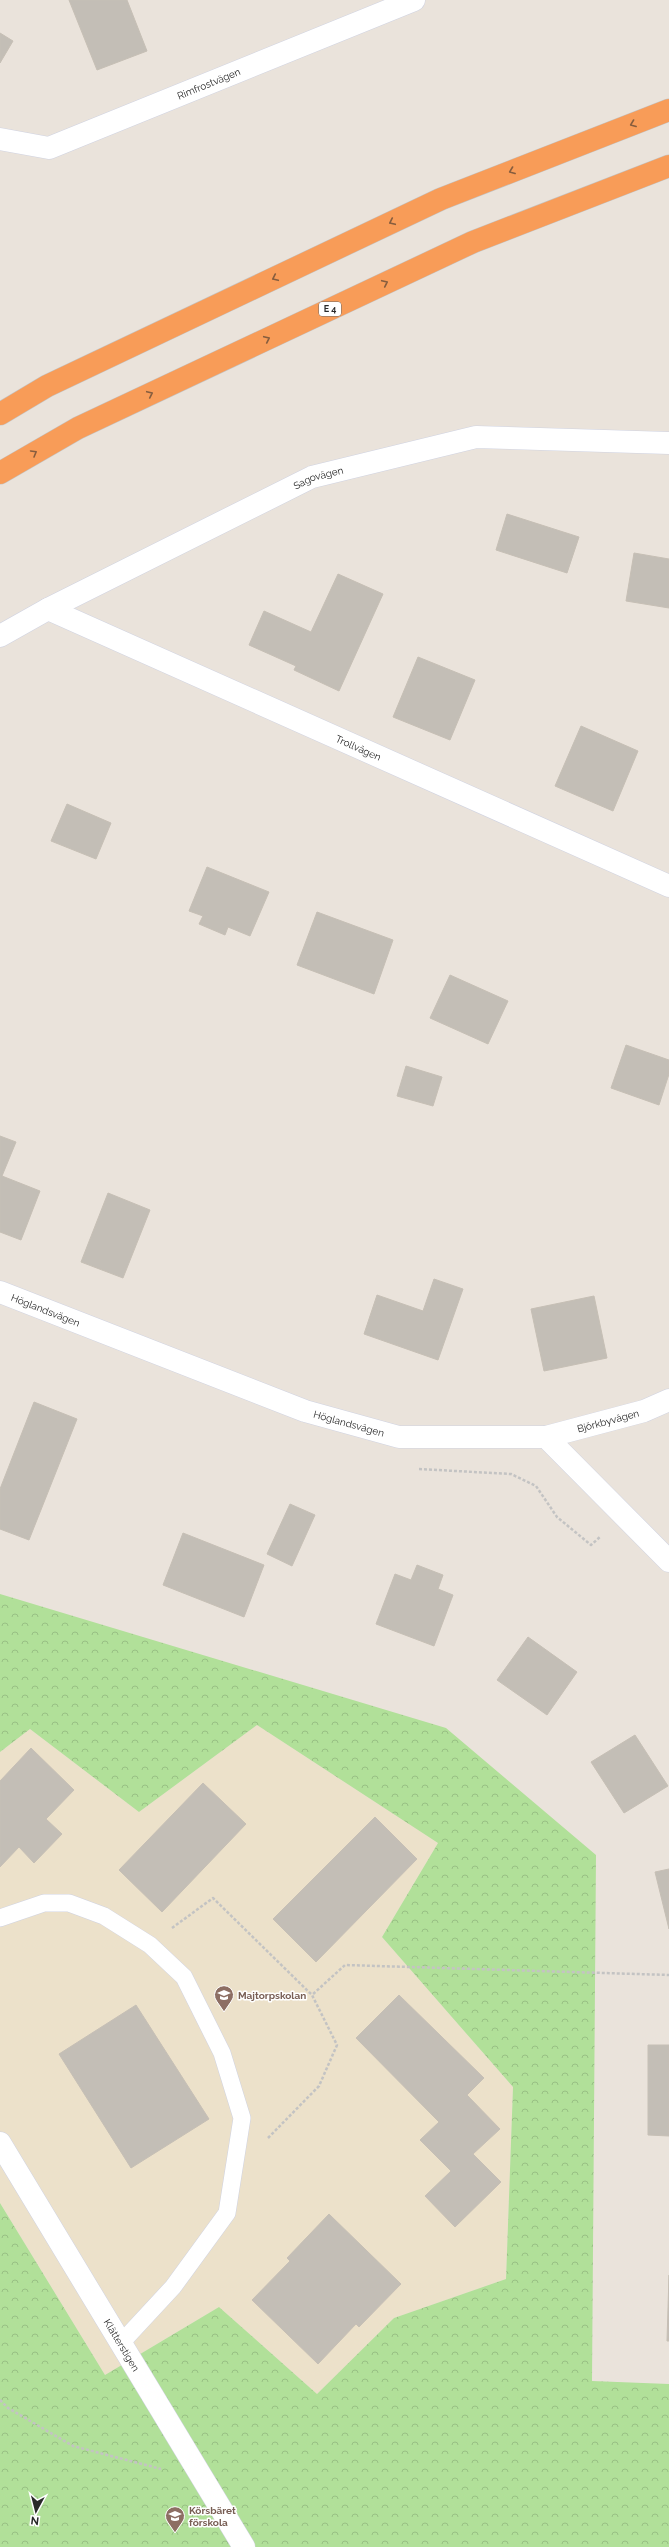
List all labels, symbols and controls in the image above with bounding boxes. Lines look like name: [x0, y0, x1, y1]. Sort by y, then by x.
street label: Rimfrostvägen: [176, 66, 242, 101]
one-way arrow: [629, 119, 637, 127]
one-way arrow: [508, 167, 515, 175]
one-way arrow: [389, 217, 396, 225]
one-way arrow: [271, 273, 279, 281]
one-way arrow: [380, 280, 388, 288]
road number: E 4: [319, 302, 341, 316]
one-way arrow: [263, 336, 271, 344]
one-way arrow: [146, 391, 153, 399]
one-way arrow: [30, 451, 37, 458]
street label: Sagovägen: [292, 465, 344, 491]
street label: Trollvägen: [334, 733, 383, 763]
street label: Höglandsvägen: [9, 1292, 82, 1329]
street label: Björkbyvägen: [576, 1408, 640, 1435]
street label: Höglandsvägen: [312, 1409, 386, 1439]
school or university icon: Majtorpskolan: [213, 1984, 235, 2012]
place label: Majtorpskolan: [238, 1990, 306, 2001]
street label: Klätterstigen: [102, 2317, 142, 2373]
north arrow: [16, 2491, 56, 2531]
school or university icon: Körsbäret förskola: [164, 2505, 186, 2533]
place label: Körsbäret förskola: [189, 2505, 236, 2528]
text: N: [30, 2513, 40, 2527]

